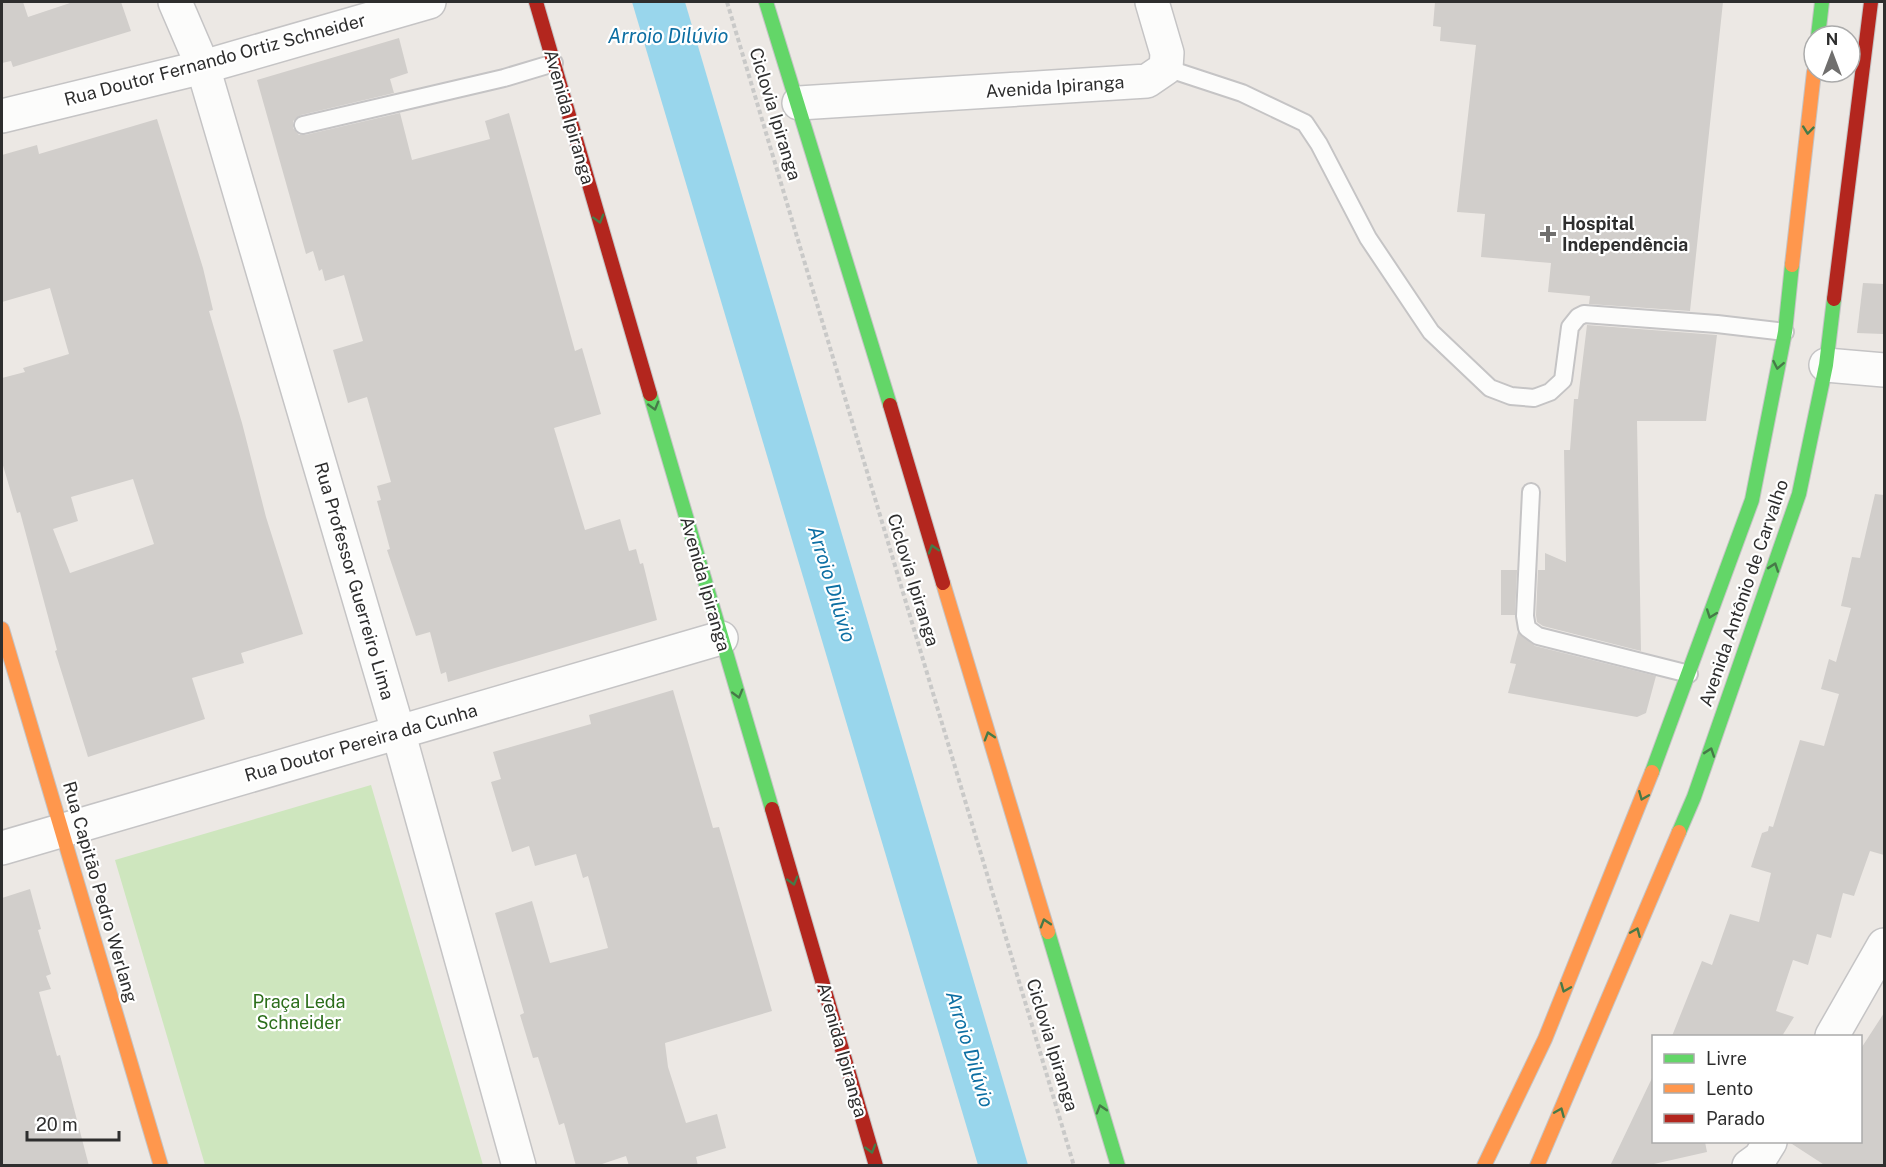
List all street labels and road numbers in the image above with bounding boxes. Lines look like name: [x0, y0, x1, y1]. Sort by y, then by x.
street label: Rua Doutor Fernando Ortiz Schneider: [62, 9, 368, 110]
street label: Ciclovia Ipiranga: [745, 45, 806, 183]
street label: Avenida Ipiranga: [540, 47, 599, 187]
street label: Avenida Ipiranga: [985, 71, 1125, 102]
street label: Rua Professor Guerreiro Lima: [310, 460, 399, 702]
street label: Avenida Antônio de Carvalho: [1695, 476, 1792, 709]
street label: Ciclovia Ipiranga: [883, 511, 944, 649]
street label: Avenida Ipiranga: [676, 514, 735, 654]
street label: Rua Doutor Pereira da Cunha: [242, 699, 480, 786]
street label: Rua Capitão Pedro Werlang: [59, 779, 142, 1005]
street label: Ciclovia Ipiranga: [1022, 976, 1083, 1114]
street label: Avenida Ipiranga: [813, 980, 872, 1120]

